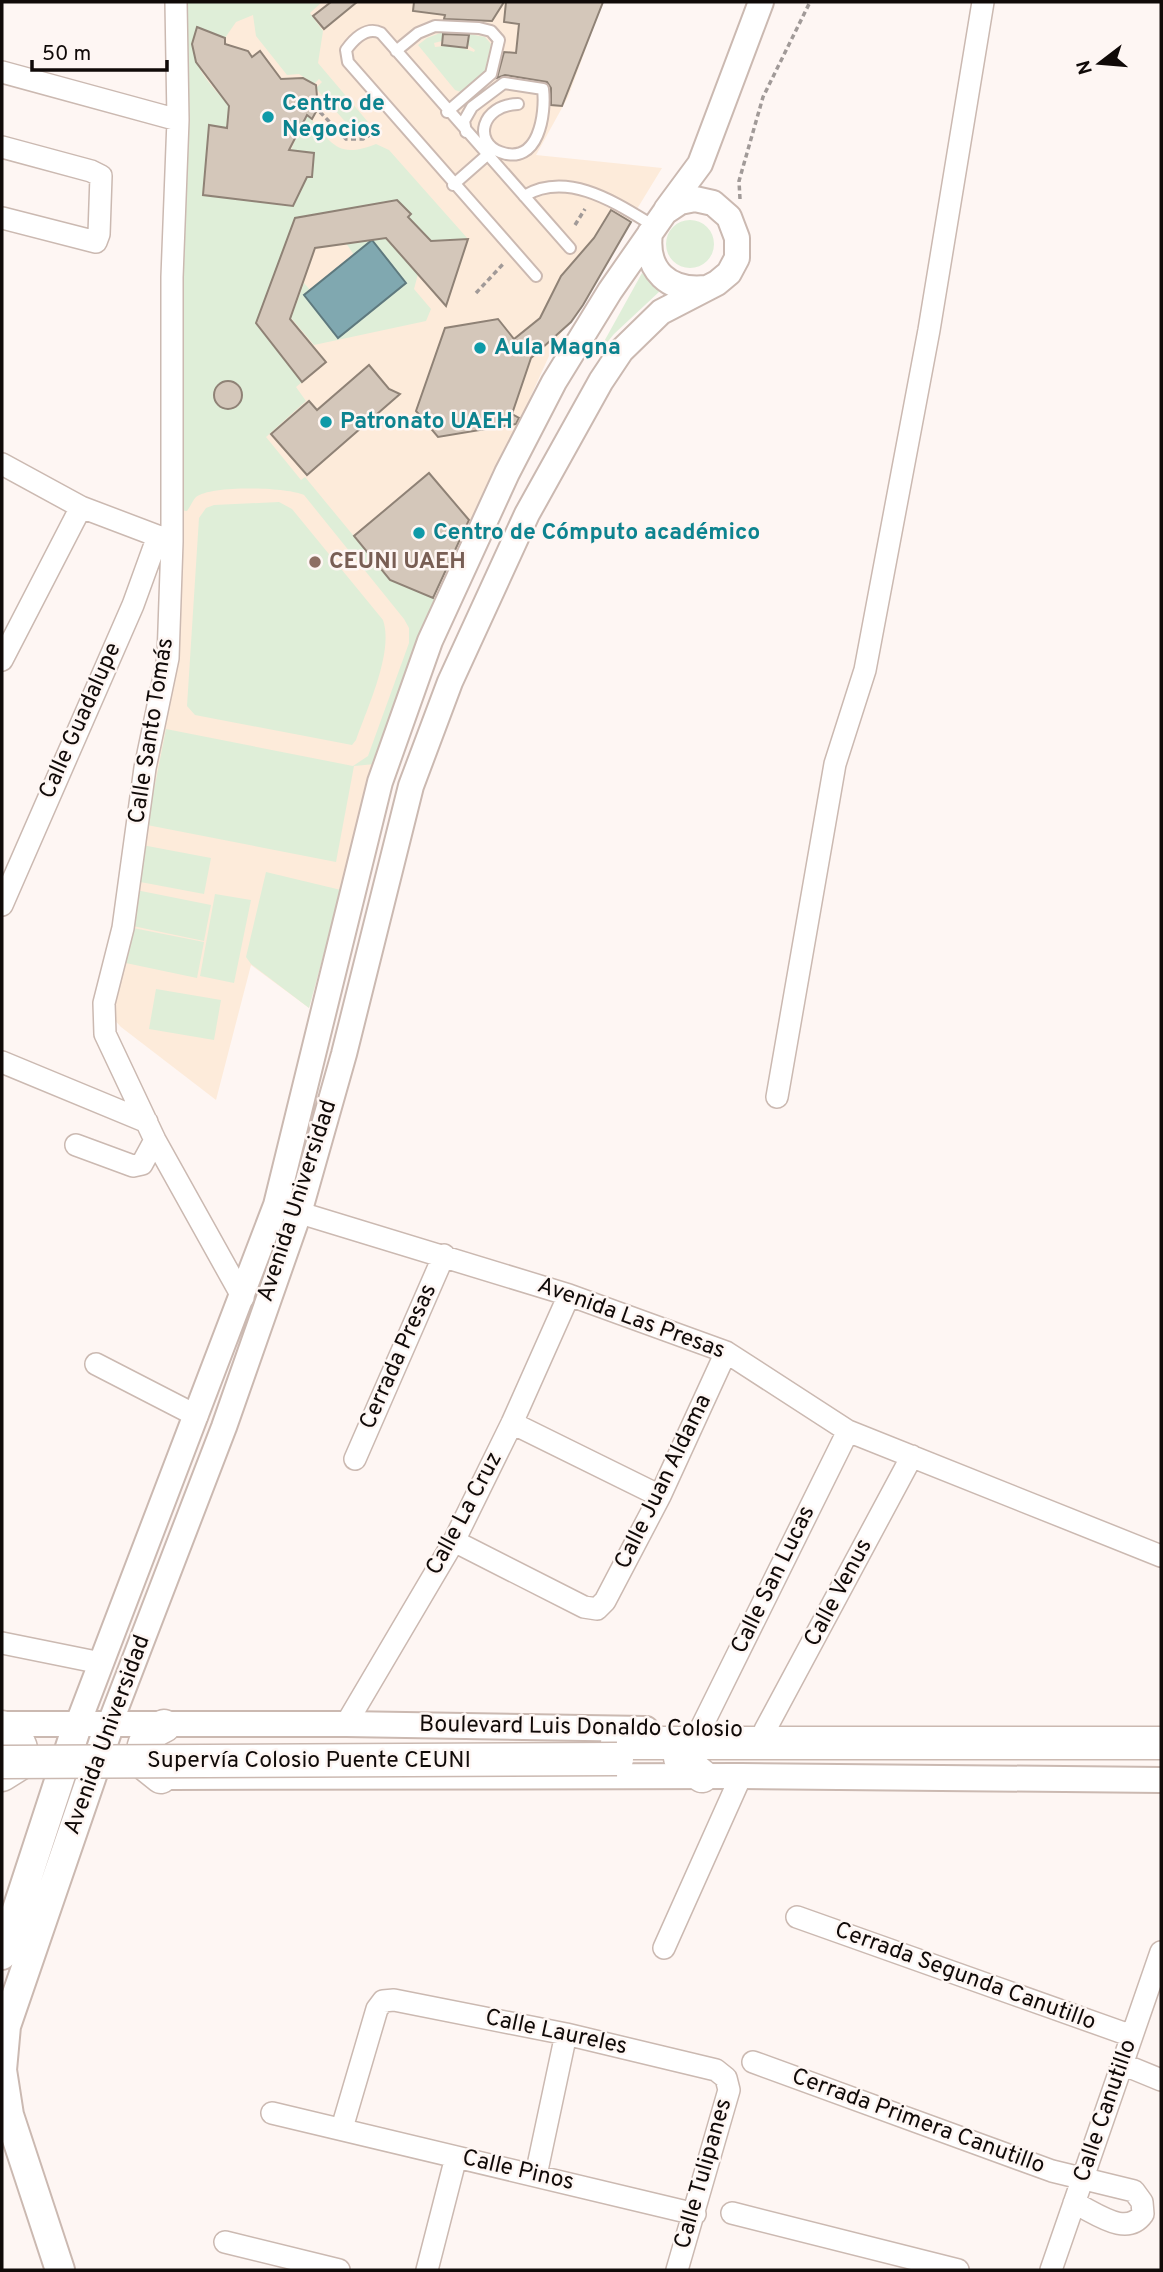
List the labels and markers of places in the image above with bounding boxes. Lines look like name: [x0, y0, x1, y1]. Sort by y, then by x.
place label: Centro de Negocios: [282, 90, 385, 145]
marker: Centro de Negocios: [260, 109, 276, 125]
place label: Aula Magna: [494, 334, 621, 363]
marker: Aula Magna: [472, 340, 488, 356]
place label: Patronato UAEH: [340, 408, 513, 437]
marker: Patronato UAEH: [318, 414, 334, 430]
place label: Centro de Cómputo académico: [433, 519, 760, 548]
marker: Centro de Cómputo académico: [411, 525, 427, 541]
place label: CEUNI UAEH: [329, 548, 466, 577]
marker: CEUNI UAEH: [307, 554, 323, 570]

